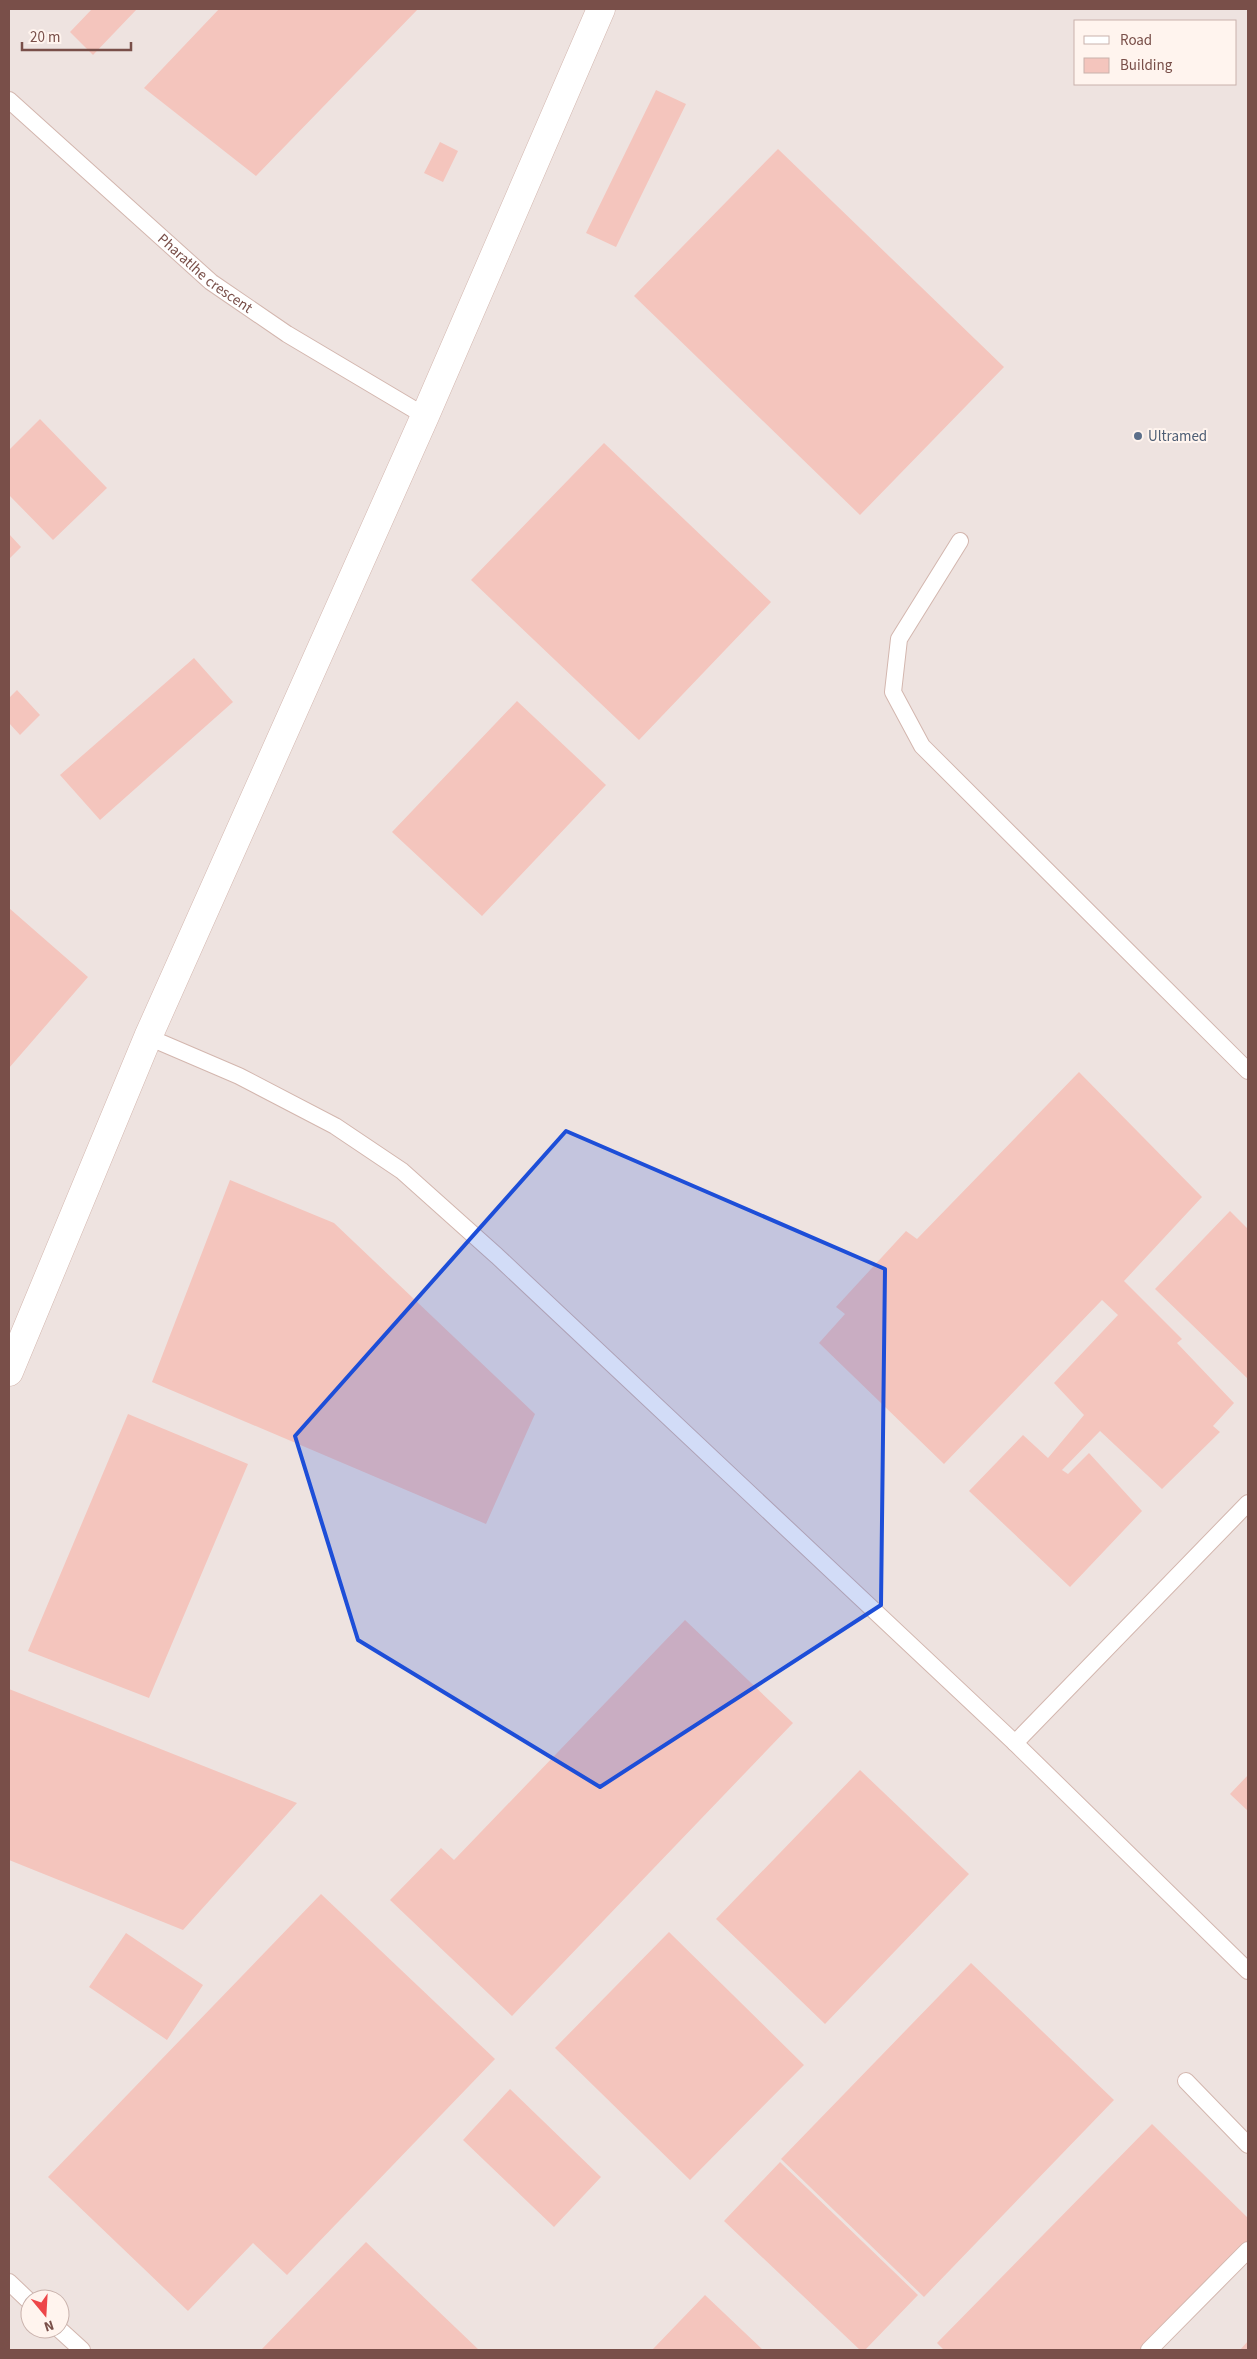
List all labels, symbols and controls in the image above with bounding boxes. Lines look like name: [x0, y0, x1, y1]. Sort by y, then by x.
scale bar: [22, 20, 131, 52]
legend: [1074, 20, 1237, 85]
text: 20 m: [30, 27, 60, 48]
text: Road: [1120, 30, 1152, 51]
text: Building: [1120, 55, 1173, 76]
street label: Pharatlhe crescent: [153, 229, 257, 319]
place label: Ultramed: [1148, 426, 1207, 447]
marker: Ultramed: [1132, 430, 1144, 442]
north arrow: [20, 2289, 70, 2339]
text: N: [41, 2314, 56, 2336]

